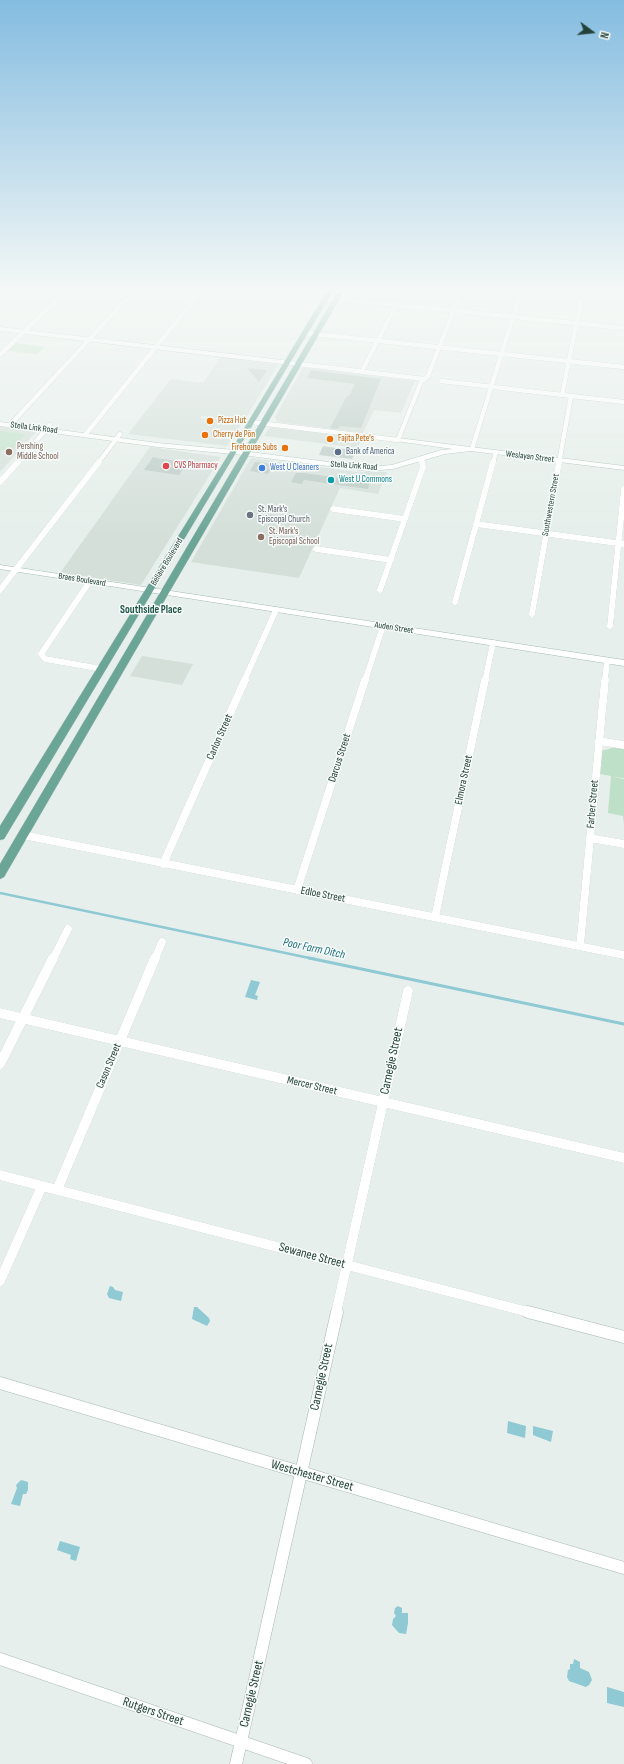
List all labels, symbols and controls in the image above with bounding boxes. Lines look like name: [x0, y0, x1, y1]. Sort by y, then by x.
north arrow: [572, 12, 612, 52]
text: N: [597, 31, 611, 40]
marker: Pizza Hut: [205, 416, 215, 426]
place label: Pizza Hut: [218, 416, 246, 426]
street label: Stella Link Road: [10, 420, 58, 436]
marker: Cherry de Pön: [200, 430, 210, 440]
place label: Cherry de Pön: [213, 430, 255, 440]
marker: Fajita Pete's: [325, 434, 335, 444]
place label: Fajita Pete's: [338, 434, 374, 444]
place label: Pershing Middle School: [17, 442, 59, 463]
place label: Firehouse Subs: [232, 443, 277, 453]
marker: Firehouse Subs: [280, 443, 290, 453]
marker: Pershing Middle School: [4, 447, 14, 457]
marker: Bank of America: [333, 447, 343, 457]
place label: Bank of America: [346, 447, 395, 457]
street label: Weslayan Street: [505, 449, 555, 465]
street label: Stella Link Road: [330, 459, 378, 473]
marker: CVS Pharmacy: [161, 461, 171, 471]
place label: CVS Pharmacy: [174, 461, 218, 471]
marker: West U Cleaners: [257, 463, 267, 473]
place label: West U Cleaners: [270, 463, 319, 473]
street label: Southwestern Street: [540, 473, 562, 537]
marker: West U Commons: [326, 475, 336, 485]
place label: West U Commons: [339, 475, 392, 485]
place label: St. Mark's Episcopal Church: [258, 505, 310, 526]
marker: St. Mark's Episcopal Church: [245, 510, 255, 520]
place label: St. Mark's Episcopal School: [269, 527, 319, 548]
marker: St. Mark's Episcopal School: [256, 532, 266, 542]
street label: Bellaire Boulevard: [149, 536, 185, 588]
street label: Braes Boulevard: [57, 571, 107, 589]
district label: Southside Place: [120, 603, 182, 617]
street label: Auden Street: [374, 620, 414, 636]
street label: Carlon Street: [204, 712, 236, 762]
street label: Darcus Street: [326, 732, 354, 784]
street label: Elmora Street: [452, 754, 476, 806]
street label: Farber Street: [584, 779, 602, 829]
street label: Edloe Street: [300, 884, 346, 906]
water label: Poor Farm Ditch: [282, 935, 346, 963]
street label: Carnegie Street: [377, 1026, 407, 1096]
street label: Cason Street: [94, 1042, 124, 1090]
street label: Mercer Street: [286, 1074, 338, 1098]
street label: Sewanee Street: [277, 1240, 347, 1272]
street label: Carnegie Street: [307, 1342, 337, 1412]
street label: Westchester Street: [269, 1457, 355, 1495]
street label: Carnegie Street: [237, 1659, 267, 1729]
street label: Rutgers Street: [120, 1694, 186, 1730]

